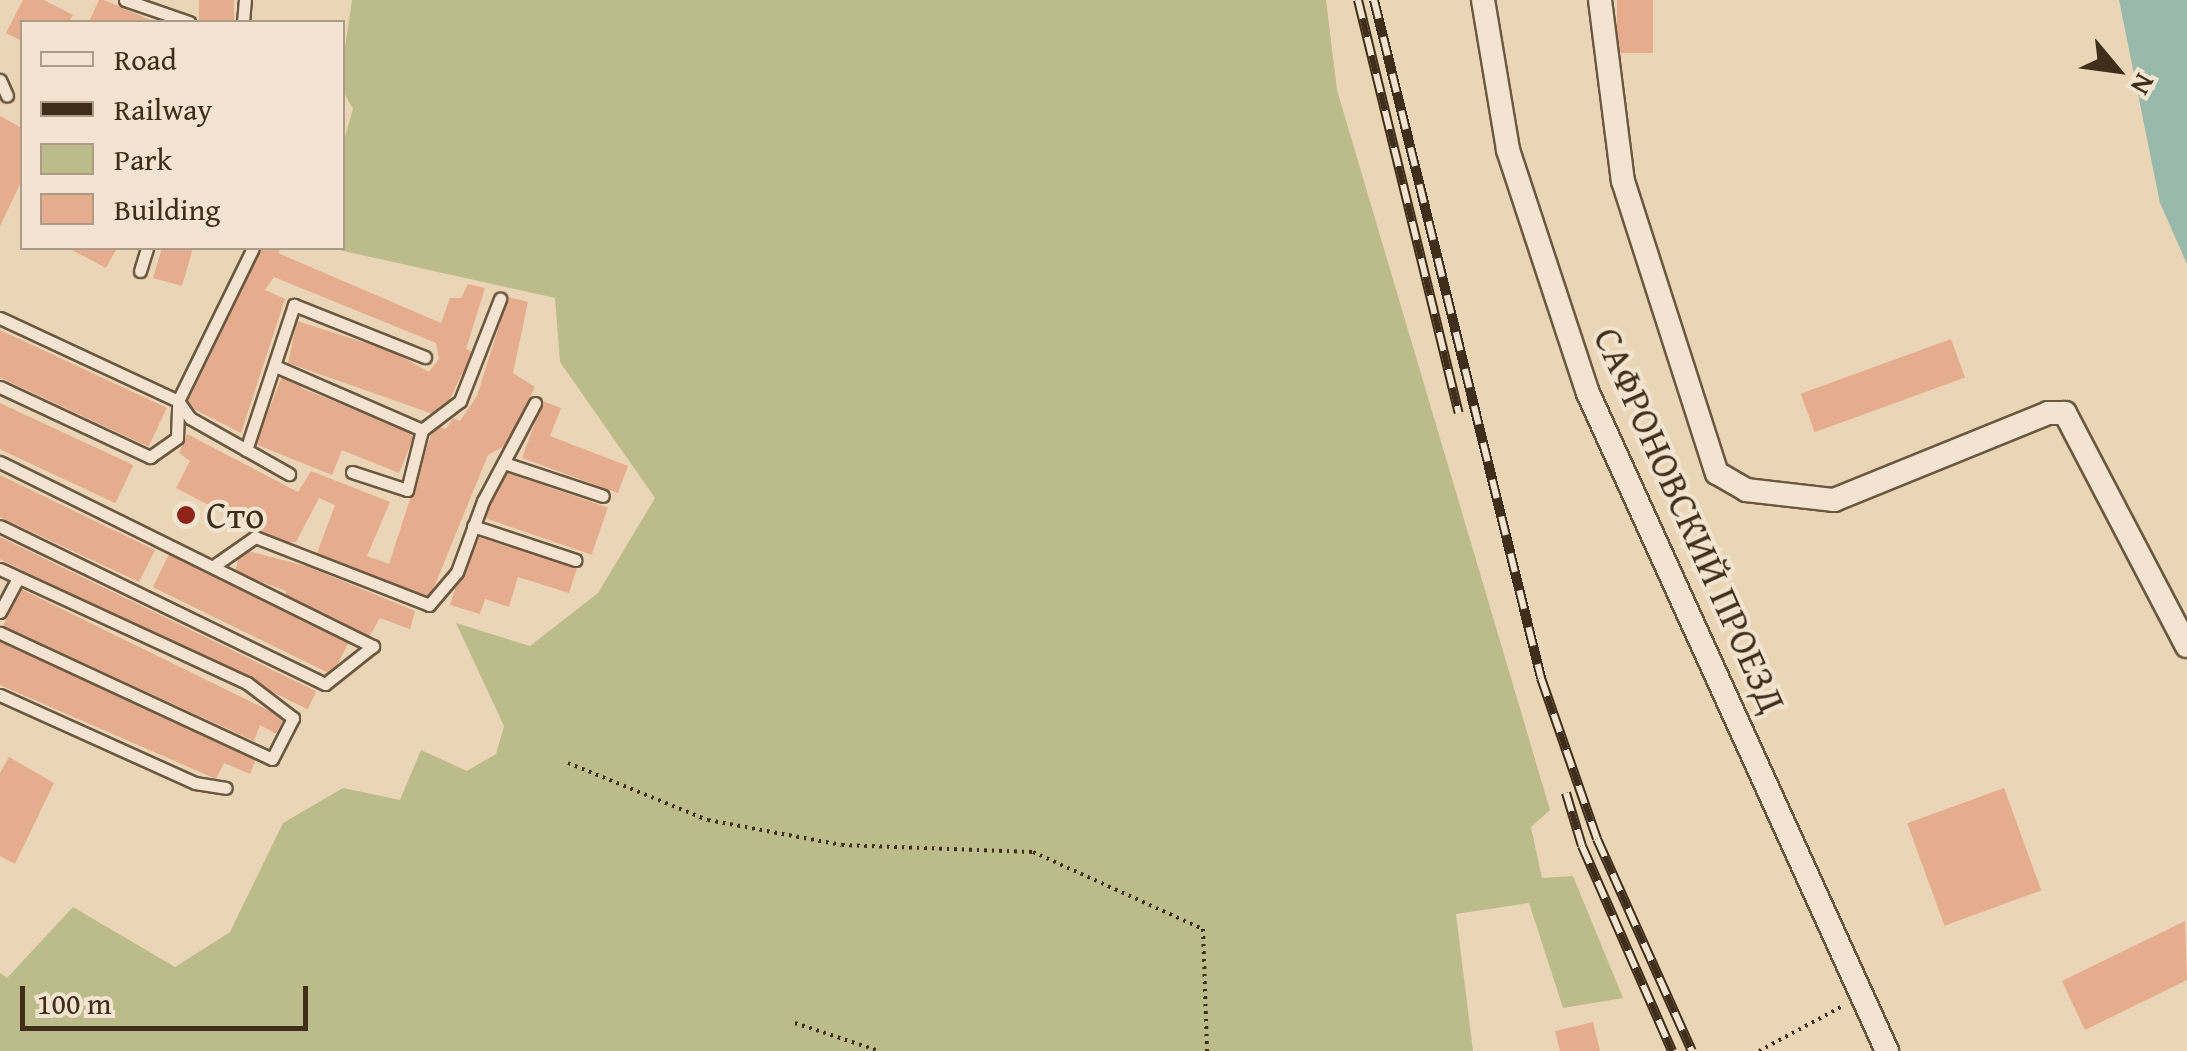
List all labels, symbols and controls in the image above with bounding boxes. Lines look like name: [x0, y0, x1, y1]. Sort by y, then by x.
legend: [20, 20, 345, 250]
north arrow: [2067, 20, 2167, 120]
text: Road: [114, 37, 177, 81]
text: N: [2121, 67, 2166, 103]
text: Railway: [114, 87, 212, 131]
text: Park: [114, 137, 172, 181]
text: Building: [114, 187, 220, 231]
street label: САФРОНОВСКИЙ ПРОЕЗД: [1584, 321, 1796, 719]
place label: Сто: [206, 492, 264, 538]
marker: Сто: [175, 504, 197, 526]
scale bar: [25, 966, 312, 1028]
text: 100 m: [37, 981, 111, 1025]

